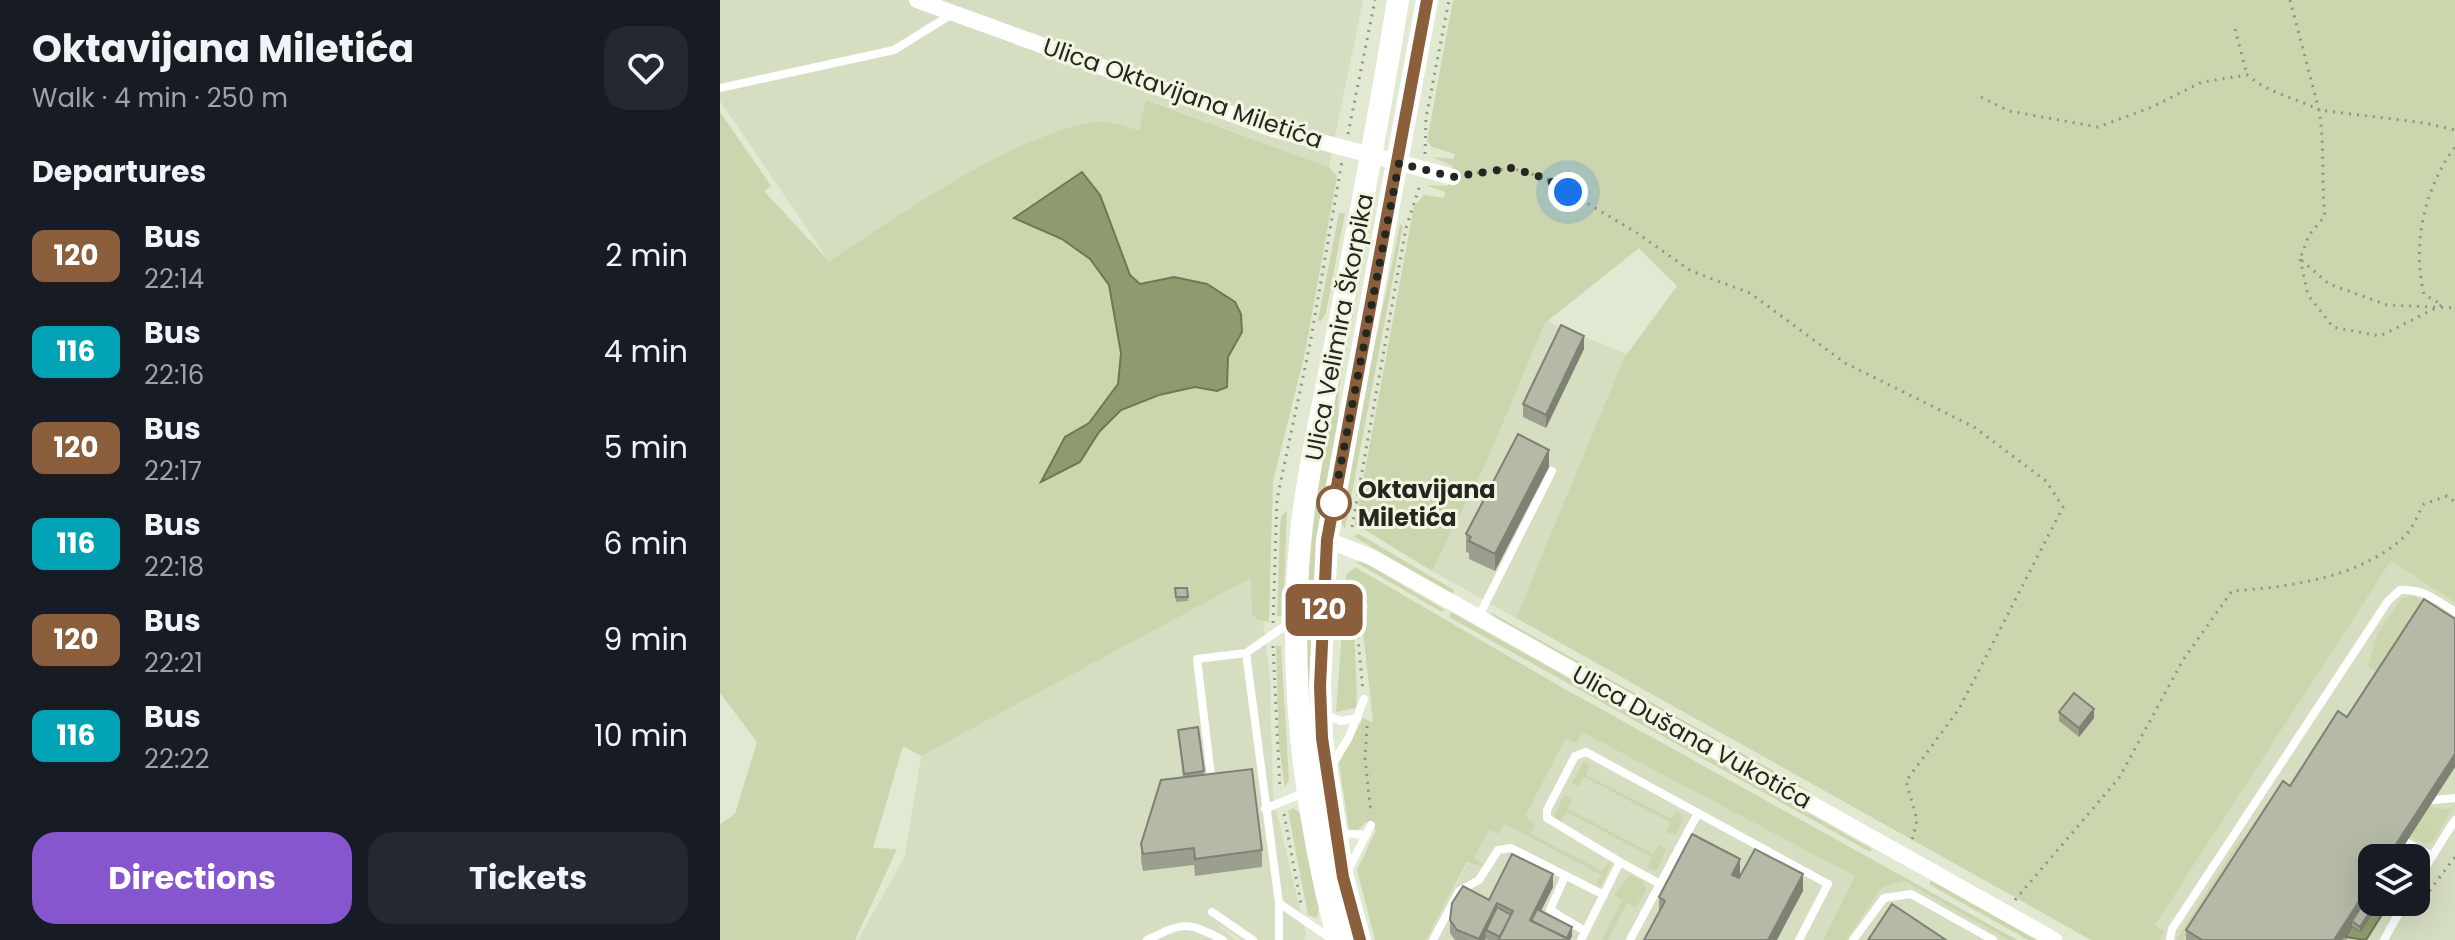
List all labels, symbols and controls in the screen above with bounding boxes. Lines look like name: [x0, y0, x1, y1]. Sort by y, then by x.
text: Oktavijana Miletića: [32, 22, 414, 75]
button: heart: [604, 26, 688, 110]
street label: Ulica Oktavijana Miletića: [1039, 30, 1327, 156]
text: Walk · 4 min · 250 m: [32, 80, 288, 116]
text: Departures: [32, 150, 206, 193]
your location: [1548, 172, 1588, 212]
street label: Ulica Velimira Škorpika: [1297, 190, 1381, 464]
text: Bus: [144, 215, 201, 258]
text: 2 min: [605, 234, 688, 277]
text: 120: [54, 236, 98, 275]
text: 22:14: [144, 261, 204, 297]
text: Bus: [144, 311, 201, 354]
text: 4 min: [604, 330, 688, 373]
text: 116: [57, 332, 95, 371]
text: 22:16: [144, 357, 204, 393]
text: Bus: [144, 407, 201, 450]
text: 5 min: [604, 426, 688, 469]
text: 120: [54, 428, 98, 467]
text: 22:17: [144, 453, 202, 489]
place label: Oktavijana Miletića: [1358, 473, 1496, 534]
marker: Oktavijana Miletića: [1317, 486, 1351, 520]
text: Bus: [144, 503, 201, 546]
text: 6 min: [603, 522, 688, 565]
text: 116: [57, 524, 95, 563]
text: 22:18: [144, 549, 204, 585]
line badge: 120: [1278, 584, 1370, 636]
text: 120: [1302, 590, 1346, 629]
text: Bus: [144, 599, 201, 642]
text: 9 min: [604, 618, 688, 661]
text: 120: [54, 620, 98, 659]
text: 22:21: [144, 645, 203, 681]
street label: Ulica Dušana Vukotića: [1566, 657, 1818, 817]
text: Bus: [144, 695, 201, 738]
text: 10 min: [594, 714, 688, 757]
text: 116: [57, 716, 95, 755]
text: 22:22: [144, 741, 209, 777]
button: Directions: [32, 832, 352, 924]
button: Tickets: [368, 832, 688, 924]
map controls: [2358, 844, 2430, 916]
button: layers: [2358, 844, 2430, 916]

